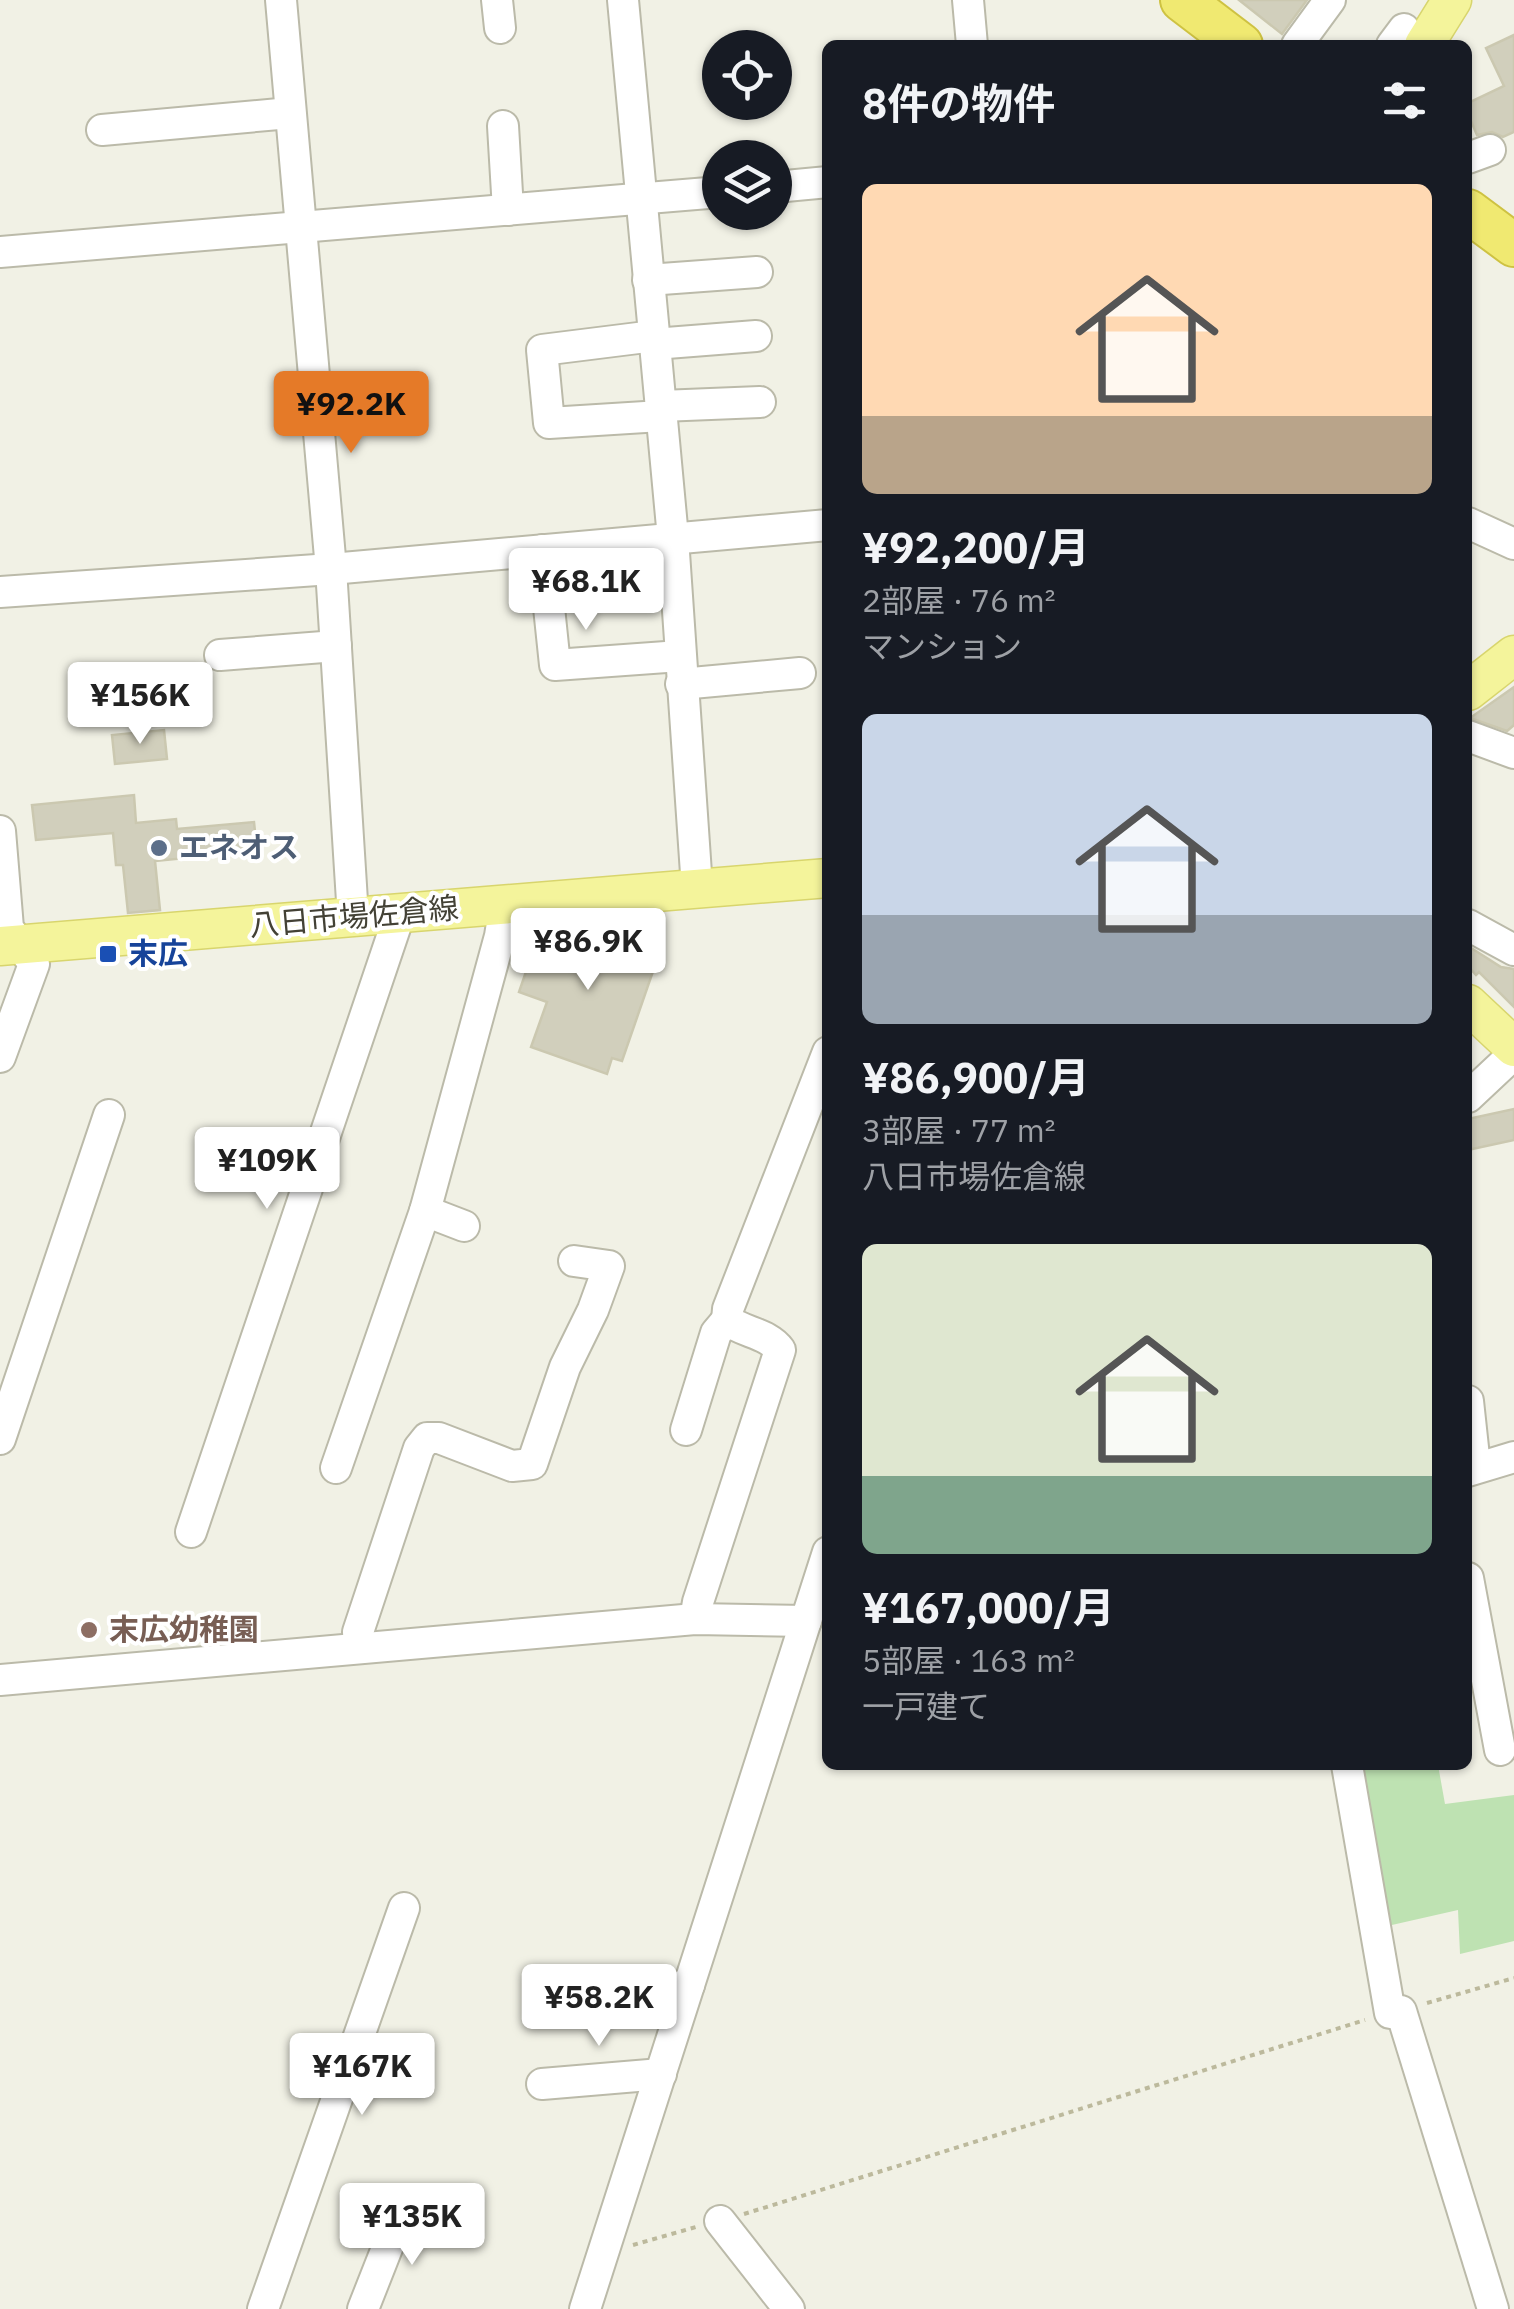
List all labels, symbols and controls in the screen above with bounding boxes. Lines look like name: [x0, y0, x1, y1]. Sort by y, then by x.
map controls: [702, 30, 792, 230]
button: locate: [702, 30, 792, 120]
icon: filters: [1377, 73, 1432, 128]
text: 8件の物件: [862, 76, 1055, 131]
button: layers: [702, 140, 792, 230]
icon: home: [1057, 249, 1237, 429]
pin: ¥92.2K: [270, 371, 432, 456]
text: ¥92.2K: [296, 382, 406, 424]
text: ¥92,200/月: [862, 520, 1090, 575]
pin: ¥68.1K: [505, 548, 667, 633]
text: ¥68.1K: [531, 559, 641, 601]
text: 2部屋 · 76 m²: [862, 579, 1056, 621]
text: マンション: [862, 625, 1022, 667]
pin: ¥156K: [70, 662, 210, 747]
text: ¥156K: [90, 673, 190, 715]
icon: home: [1057, 779, 1237, 959]
place label: エネオス: [179, 827, 299, 866]
marker: エネオス: [148, 837, 170, 859]
street label: 八日市場佐倉線: [248, 887, 460, 944]
pin: ¥86.9K: [507, 908, 669, 993]
text: ¥86.9K: [533, 919, 643, 961]
place label: 末広: [128, 933, 188, 972]
marker: 末広: [97, 943, 119, 965]
text: ¥86,900/月: [862, 1050, 1090, 1105]
text: 3部屋 · 77 m²: [862, 1109, 1056, 1151]
pin: ¥109K: [197, 1127, 337, 1212]
text: ¥109K: [217, 1138, 317, 1180]
text: 八日市場佐倉線: [862, 1155, 1086, 1197]
icon: home: [1057, 1309, 1237, 1489]
text: ¥167,000/月: [862, 1580, 1115, 1635]
place label: 末広幼稚園: [109, 1609, 259, 1648]
marker: 末広幼稚園: [78, 1619, 100, 1641]
text: 5部屋 · 163 m²: [862, 1639, 1075, 1681]
text: 一戸建て: [862, 1685, 990, 1727]
pin: ¥58.2K: [518, 1964, 680, 2049]
text: ¥58.2K: [544, 1975, 654, 2017]
pin: ¥167K: [292, 2033, 432, 2118]
text: ¥167K: [312, 2044, 412, 2086]
pin: ¥135K: [342, 2183, 482, 2268]
text: ¥135K: [362, 2194, 462, 2236]

